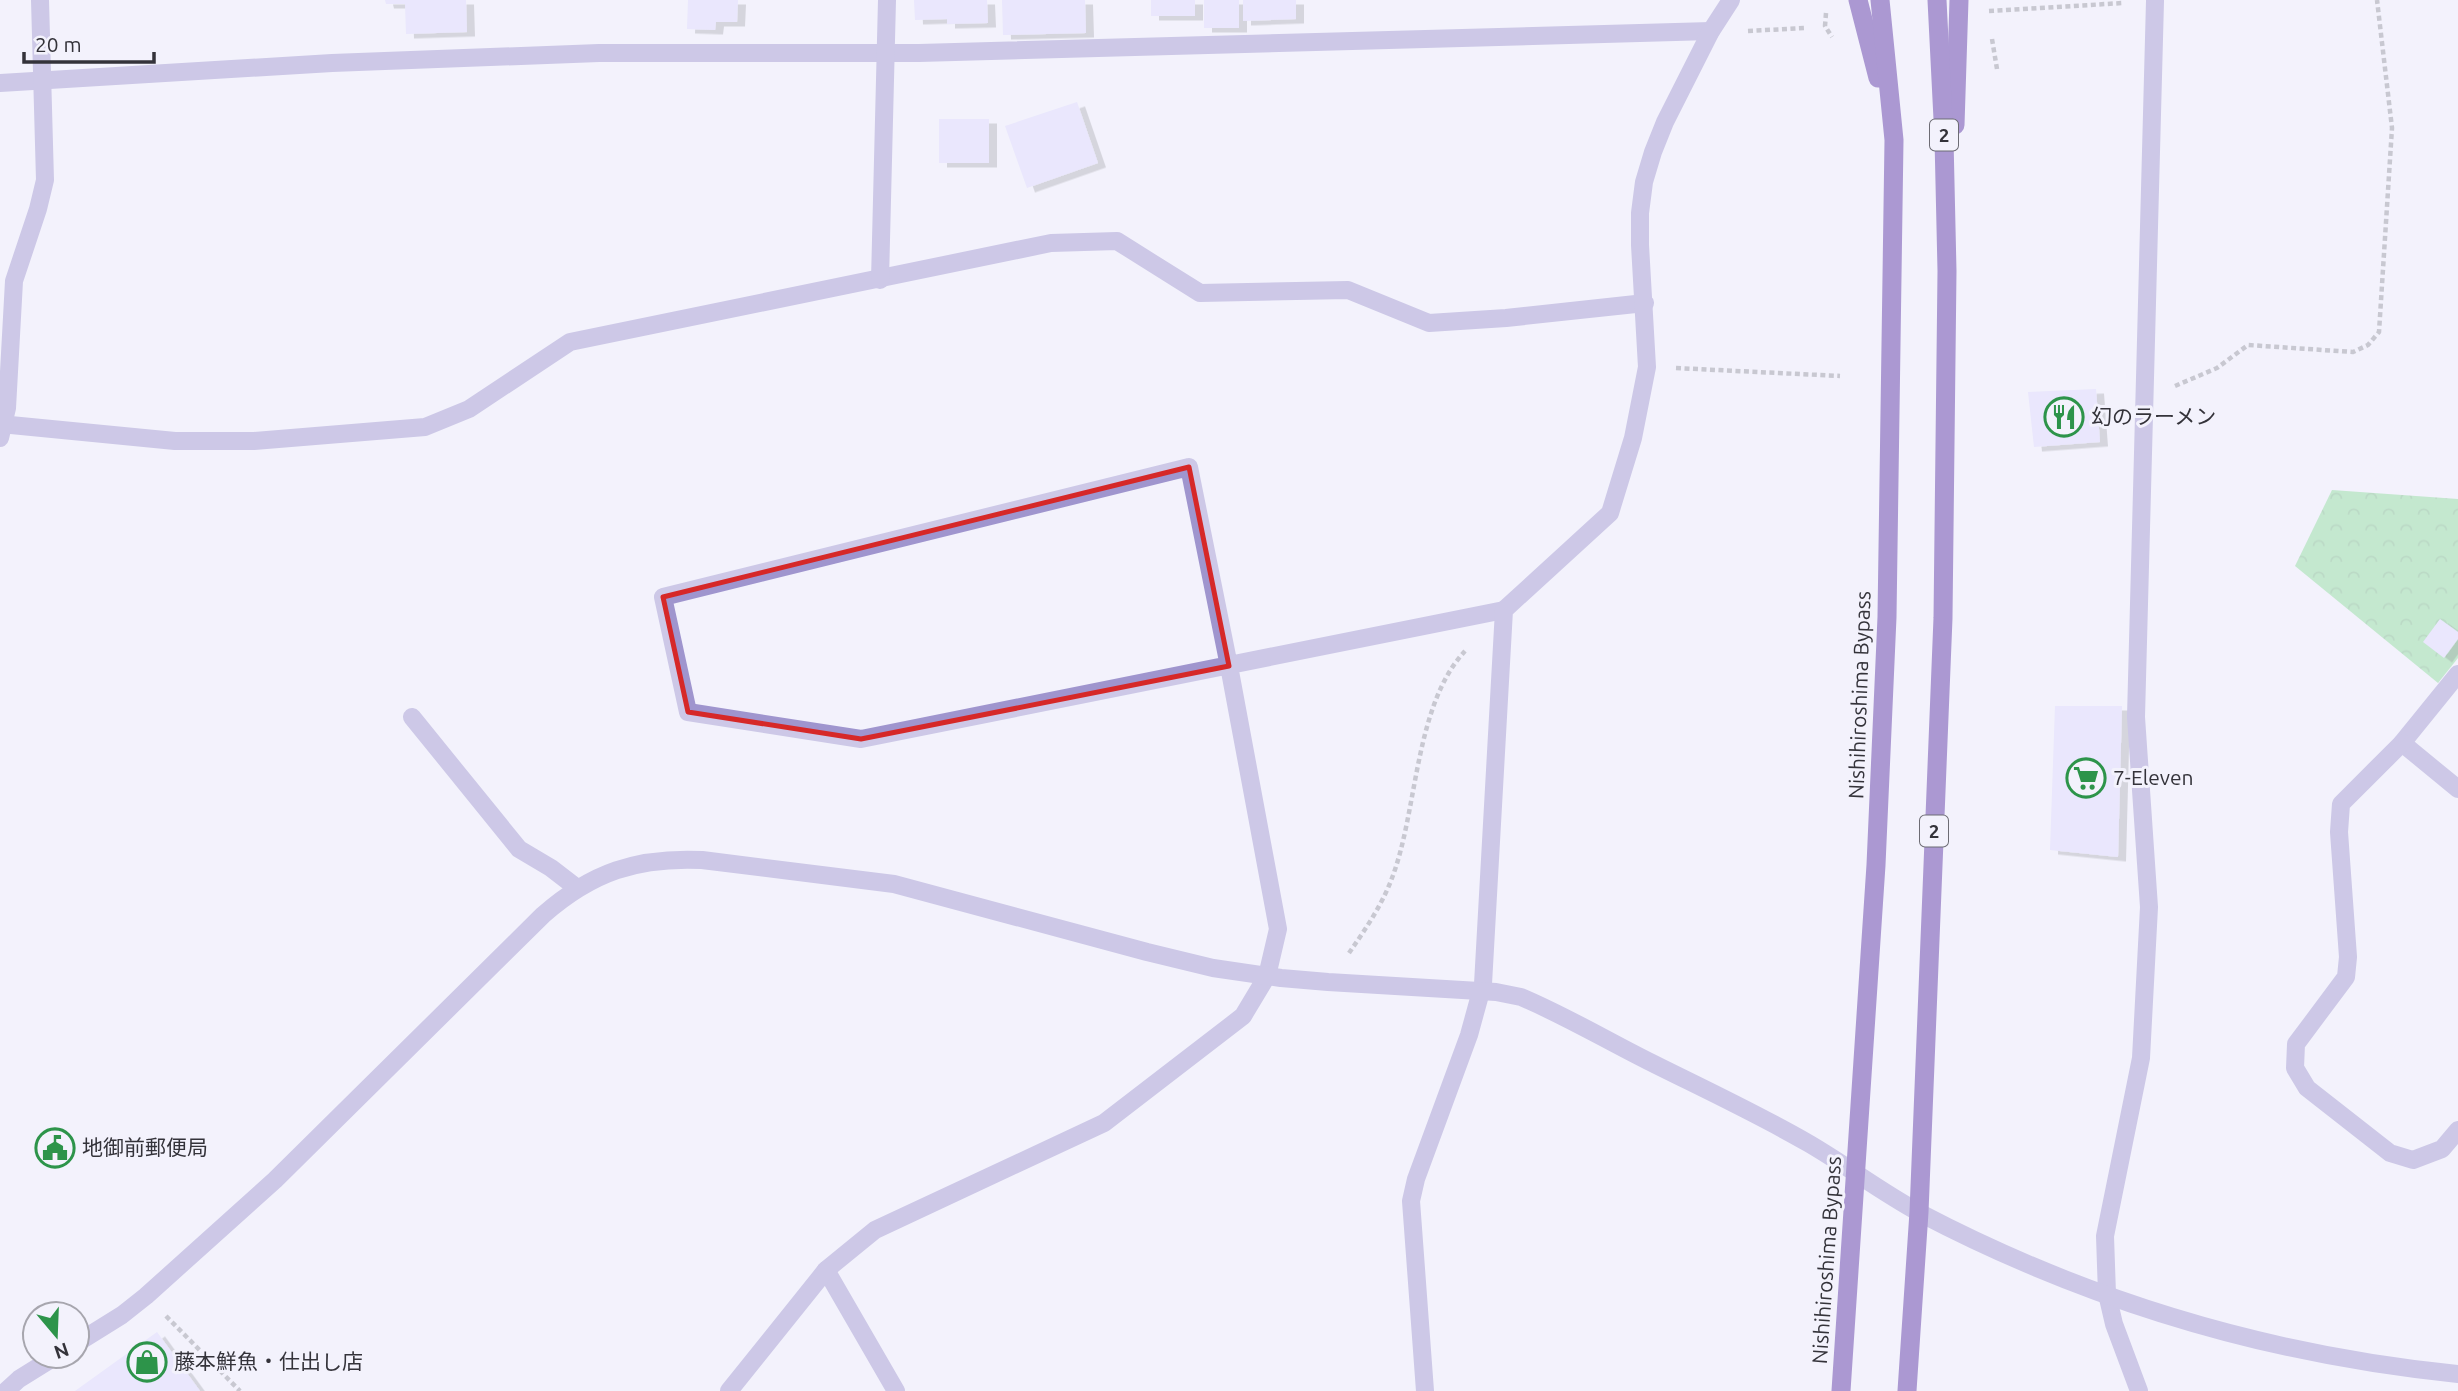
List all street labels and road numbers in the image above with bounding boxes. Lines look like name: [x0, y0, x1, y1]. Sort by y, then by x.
road number: 2: [1930, 119, 1958, 150]
street label: Nishihiroshima Bypass: [1843, 590, 1875, 799]
road number: 2: [1920, 816, 1948, 846]
street label: Nishihiroshima Bypass: [1807, 1155, 1845, 1365]

